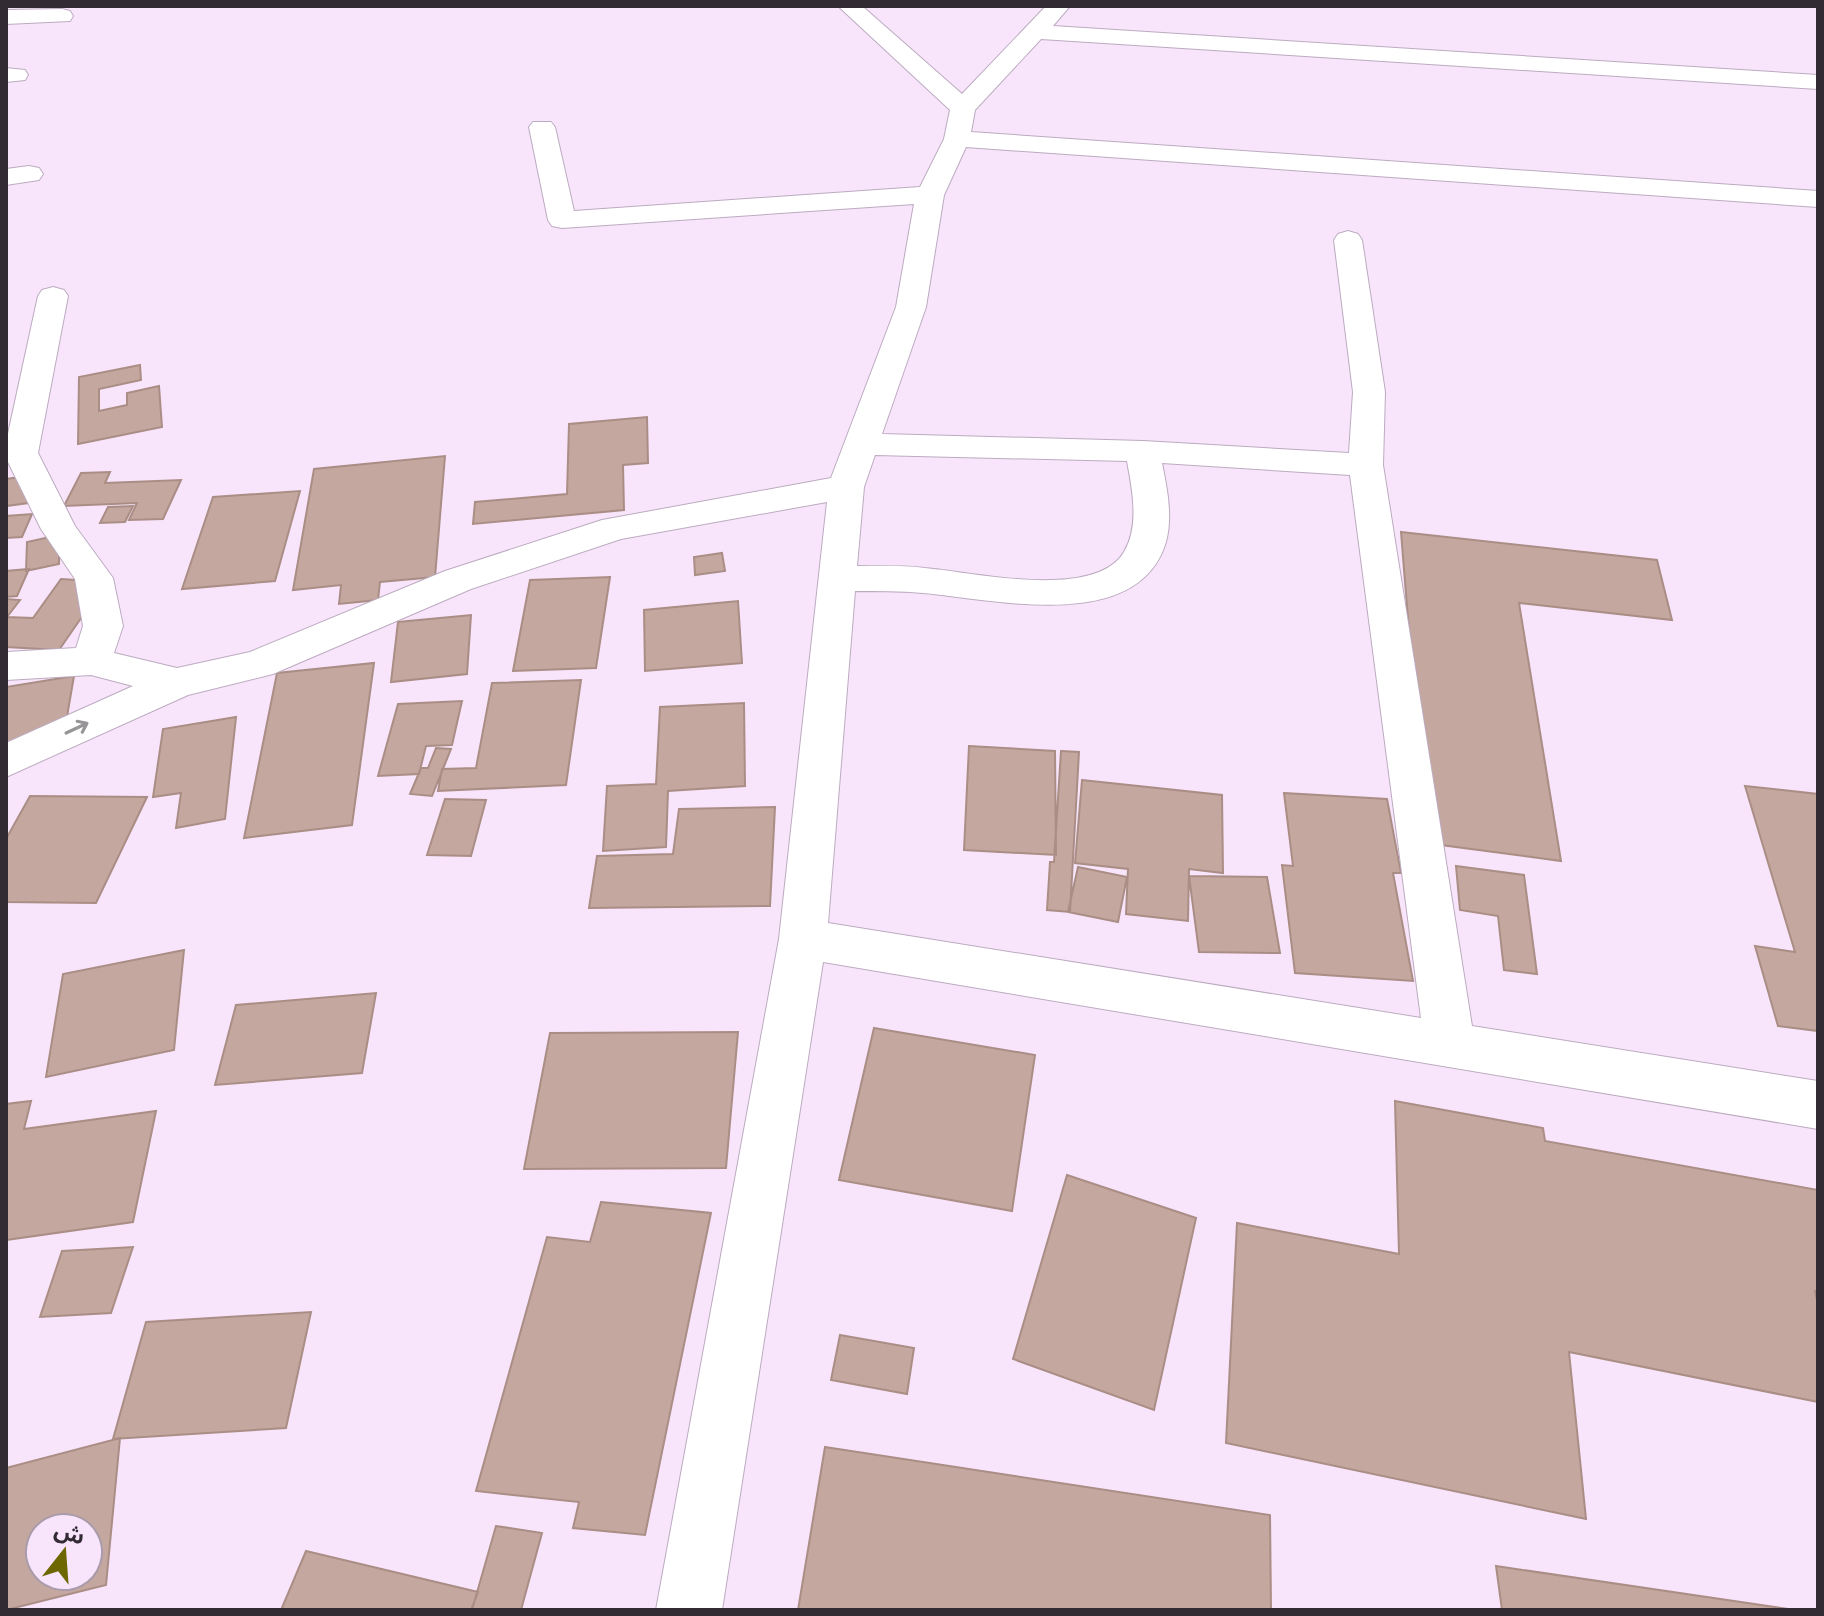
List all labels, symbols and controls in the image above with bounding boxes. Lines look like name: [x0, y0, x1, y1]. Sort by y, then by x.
one-way arrow: [64, 720, 88, 735]
north arrow: [24, 1512, 104, 1592]
text: ش: [51, 1513, 89, 1553]

